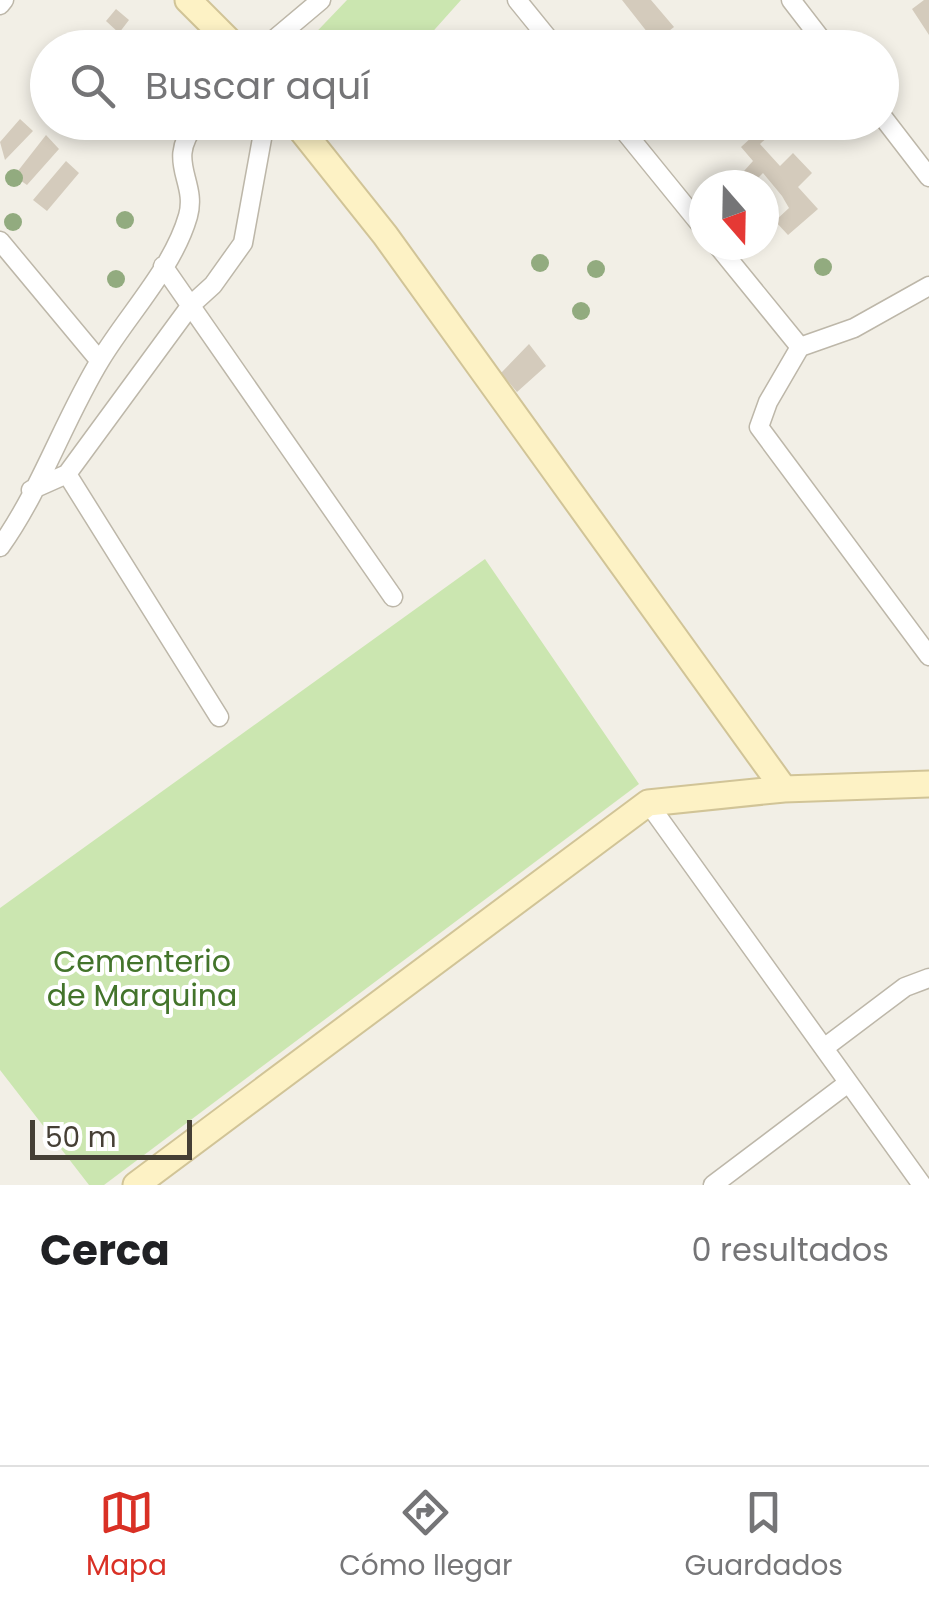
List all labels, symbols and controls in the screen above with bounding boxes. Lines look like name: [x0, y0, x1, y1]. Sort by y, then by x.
search box: [30, 30, 899, 140]
icon: search: [65, 58, 120, 113]
text: Buscar aquí: [145, 59, 371, 112]
north arrow: [689, 170, 779, 260]
park label: Cementerio de Marquina: [47, 940, 237, 1017]
scale bar: [30, 1115, 192, 1160]
text: 50 m: [45, 1118, 116, 1157]
text: Cerca: [40, 1221, 170, 1280]
text: 0 resultados: [691, 1227, 889, 1272]
tab: Mapa: [86, 1485, 167, 1587]
tab: Cómo llegar: [339, 1485, 512, 1587]
tab: Guardados: [685, 1485, 843, 1587]

